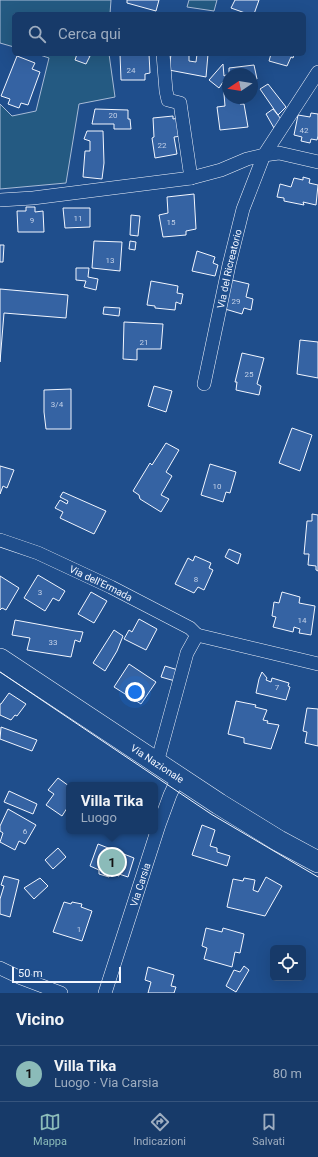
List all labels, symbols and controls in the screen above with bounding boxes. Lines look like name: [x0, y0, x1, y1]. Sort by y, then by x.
search box: [12, 12, 306, 56]
icon: search: [26, 23, 48, 45]
text: Cerca qui: [58, 25, 121, 43]
house number: 24: [127, 66, 136, 75]
north arrow: [222, 68, 258, 104]
house number: 20: [109, 111, 118, 120]
house number: 42: [300, 126, 309, 135]
house number: 22: [158, 141, 167, 150]
house number: 11: [74, 214, 83, 223]
house number: 9: [30, 216, 34, 225]
house number: 15: [167, 218, 176, 227]
street label: Via del Ricreatorio: [215, 228, 244, 309]
house number: 13: [106, 256, 115, 265]
house number: 29: [232, 297, 241, 306]
house number: 21: [140, 338, 149, 347]
house number: 25: [245, 370, 254, 379]
house number: 3/4: [51, 400, 64, 409]
house number: 10: [213, 482, 222, 491]
street label: Via dell'Ermada: [68, 563, 134, 603]
house number: 8: [194, 575, 199, 584]
house number: 3: [38, 588, 42, 597]
house number: 14: [298, 616, 307, 625]
house number: 33: [49, 638, 58, 647]
your location: [125, 682, 145, 702]
house number: 7: [275, 683, 280, 692]
street label: Via Nazionale: [129, 742, 186, 785]
popup: [66, 782, 158, 834]
text: Villa Tika: [81, 792, 143, 810]
text: Luogo: [81, 810, 117, 825]
house number: 6: [23, 827, 28, 836]
pin: 1: [99, 847, 125, 877]
street label: Via Carsia: [128, 861, 153, 908]
house number: 1: [77, 925, 81, 934]
map controls: [270, 945, 306, 981]
button: locate: [270, 945, 306, 981]
scale bar: [12, 965, 121, 984]
text: 50 m: [18, 967, 43, 980]
text: Vicino: [16, 1009, 64, 1029]
text: Villa Tika: [54, 1057, 116, 1075]
text: 1: [25, 1066, 33, 1081]
text: 80 m: [273, 1066, 302, 1081]
text: Luogo · Via Carsia: [54, 1075, 158, 1090]
tab: Mappa: [33, 1111, 67, 1148]
tab: Indicazioni: [133, 1111, 186, 1148]
tab: Salvati: [252, 1111, 285, 1148]

